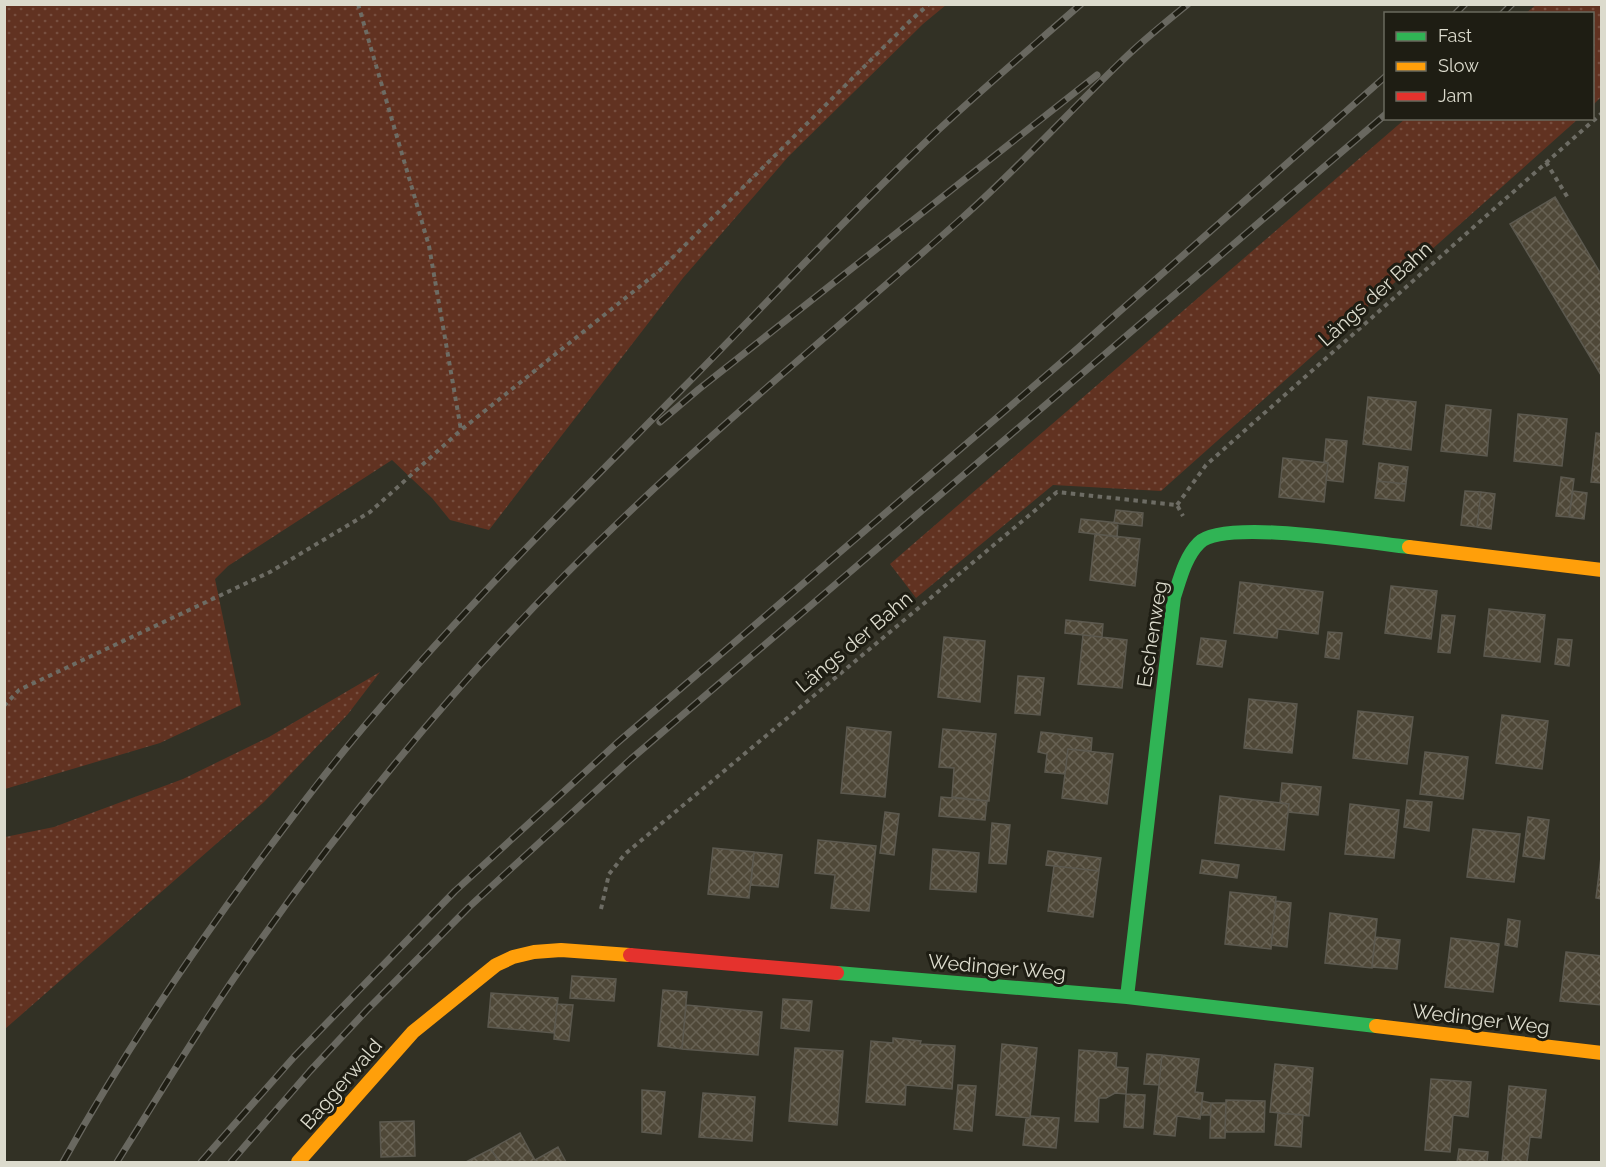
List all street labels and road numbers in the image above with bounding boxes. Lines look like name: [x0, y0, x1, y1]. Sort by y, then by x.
street label: Längs der Bahn: [1313, 237, 1437, 351]
street label: Eschenweg: [1132, 579, 1172, 689]
street label: Längs der Bahn: [791, 586, 917, 698]
street label: Wedinger Weg: [927, 949, 1067, 985]
street label: Wedinger Weg: [1411, 999, 1551, 1039]
street label: Baggerwald: [295, 1034, 387, 1134]

